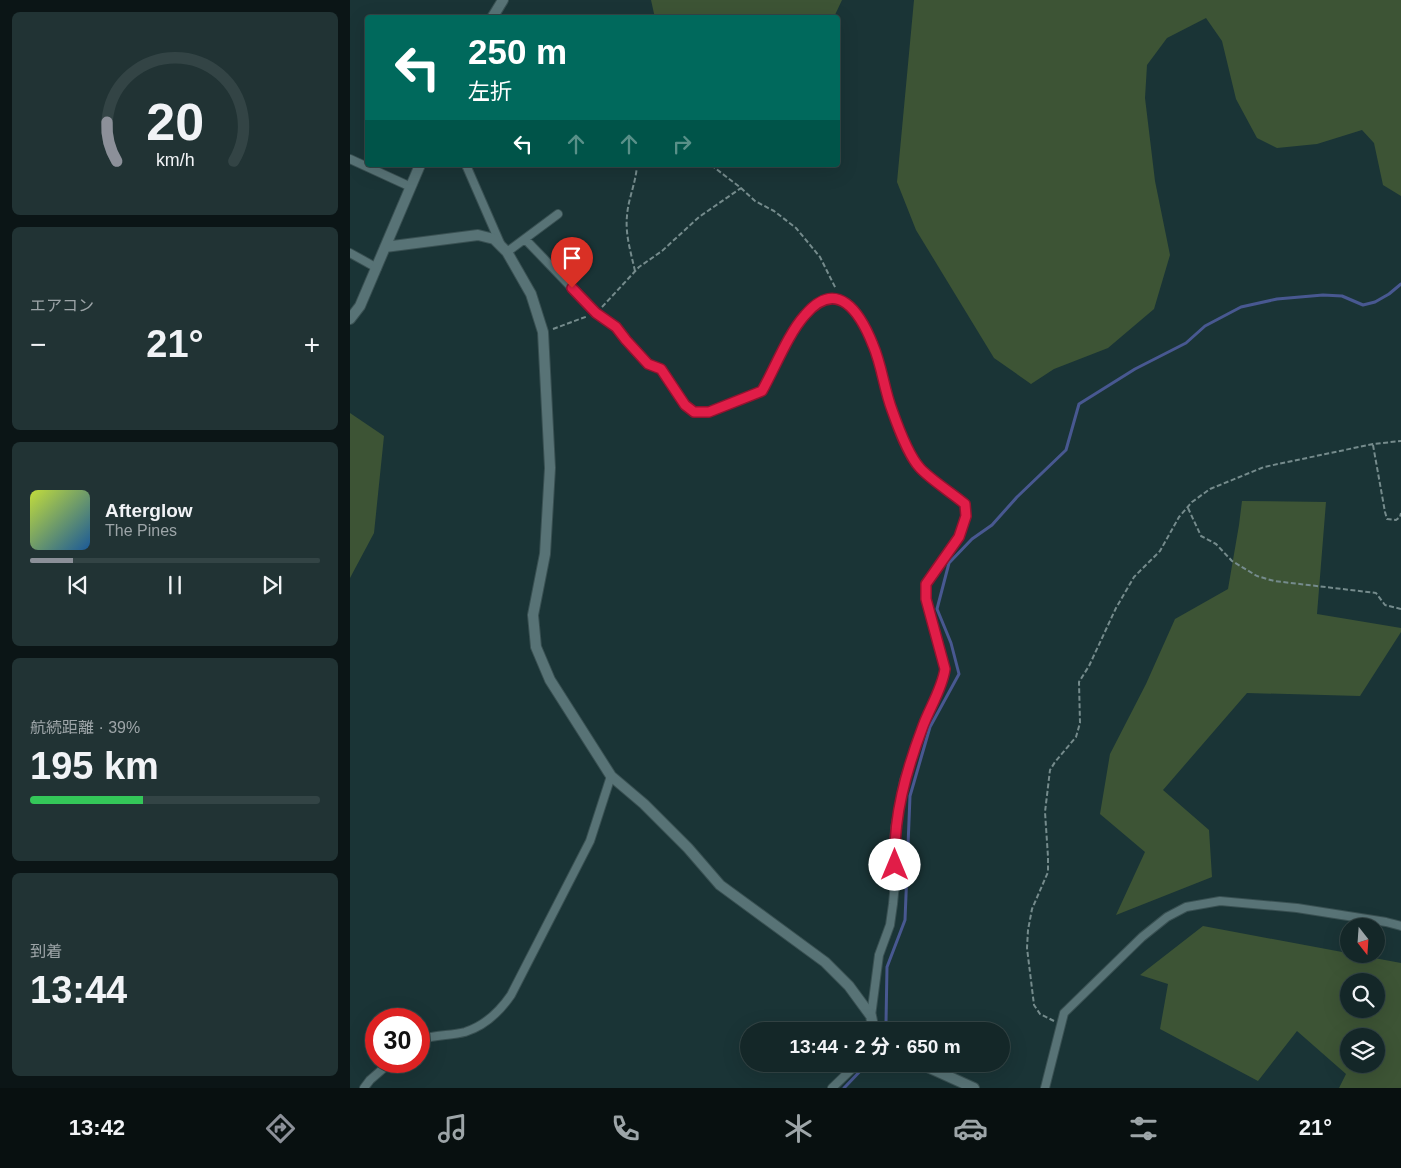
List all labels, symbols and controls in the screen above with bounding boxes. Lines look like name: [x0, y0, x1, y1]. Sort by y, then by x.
text: 250 m: [468, 32, 567, 71]
icon: left: [385, 35, 450, 100]
text: 左折: [468, 79, 512, 104]
text: 20: [146, 93, 204, 151]
icon: left: [509, 130, 537, 158]
icon: ahead: [562, 130, 590, 158]
icon: ahead: [615, 130, 643, 158]
icon: right: [668, 130, 696, 158]
text: km/h: [156, 150, 194, 170]
pin: [551, 237, 593, 288]
icon: arrive: [558, 244, 586, 272]
text: エアコン: [30, 297, 94, 314]
text: 21°: [146, 323, 204, 365]
text: −: [30, 329, 46, 360]
text: +: [304, 329, 320, 360]
text: Afterglow: [105, 500, 193, 521]
text: The Pines: [105, 522, 177, 539]
icon: previous: [64, 571, 92, 599]
icon: pause: [161, 571, 189, 599]
icon: next: [258, 571, 286, 599]
text: 航続距離 · 39%: [30, 719, 140, 736]
text: 195 km: [30, 745, 159, 787]
position arrow: [868, 838, 920, 890]
north arrow: [1340, 918, 1385, 962]
map controls: [1340, 918, 1385, 1073]
text: 到着: [30, 943, 62, 960]
text: 13:44: [30, 969, 127, 1011]
button: search: [1340, 973, 1385, 1018]
speed limit sign: 30: [365, 1008, 430, 1073]
button: layers: [1340, 1028, 1385, 1073]
text: 13:44 · 2 分 · 650 m: [789, 1036, 961, 1057]
icon: directions: [263, 1111, 298, 1146]
icon: music: [435, 1111, 470, 1146]
icon: phone: [608, 1111, 643, 1146]
icon: climate: [781, 1111, 816, 1146]
icon: car: [953, 1111, 988, 1146]
icon: filters: [1126, 1111, 1161, 1146]
text: 13:42: [69, 1115, 125, 1140]
text: 21°: [1299, 1115, 1332, 1140]

